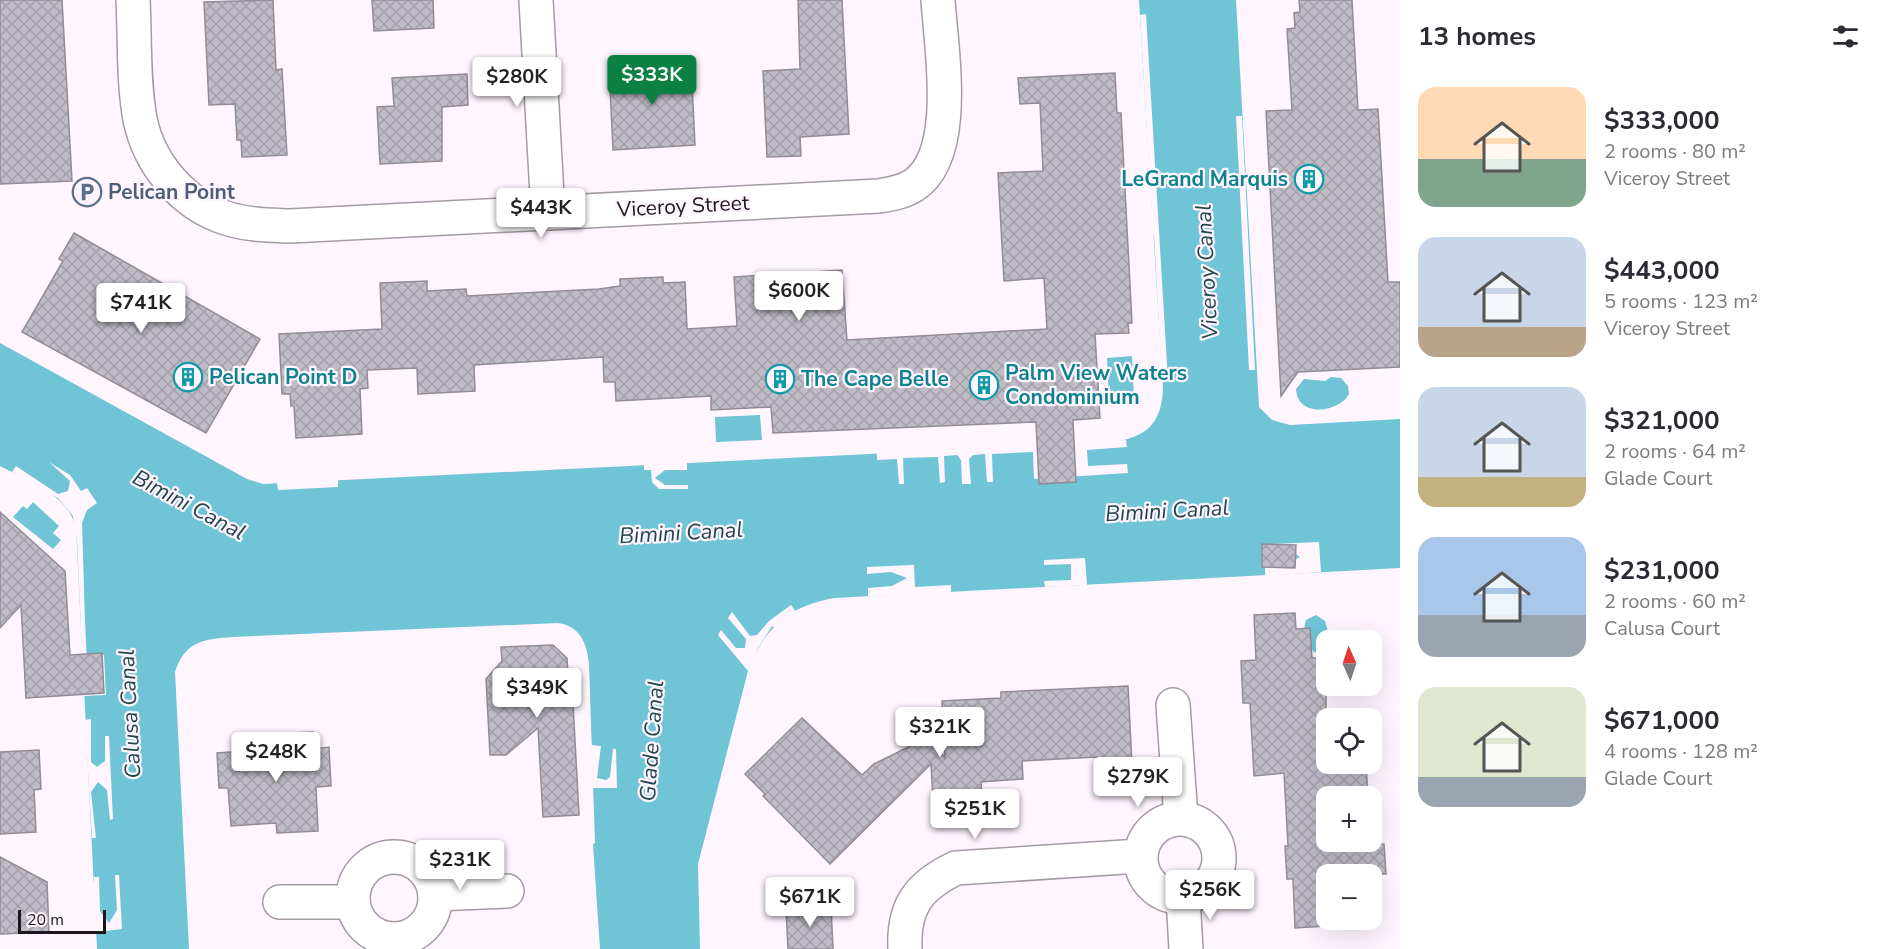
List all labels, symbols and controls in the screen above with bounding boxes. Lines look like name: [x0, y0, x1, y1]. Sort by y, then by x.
text: 13 homes: [1418, 19, 1536, 54]
icon: filters: [1829, 20, 1862, 53]
pin: $333K: [610, 55, 694, 106]
pin: $280K: [475, 57, 559, 108]
text: $333K: [621, 61, 683, 88]
text: $280K: [486, 63, 548, 90]
text: $333,000: [1604, 103, 1720, 138]
icon: home: [1466, 111, 1538, 183]
text: 2 rooms · 80 m²: [1604, 138, 1746, 165]
building icon: LeGrand Marquis: [1293, 163, 1325, 195]
place label: LeGrand Marquis: [1121, 165, 1288, 193]
text: Viceroy Street: [1604, 165, 1730, 192]
parking icon: Pelican Point: [71, 176, 103, 208]
place label: Pelican Point: [108, 178, 236, 206]
pin: $443K: [499, 188, 583, 239]
street label: Viceroy Street: [615, 189, 750, 223]
text: $443K: [510, 194, 572, 221]
water label: Viceroy Canal: [1188, 204, 1226, 340]
text: $443,000: [1604, 253, 1720, 288]
icon: home: [1466, 261, 1538, 333]
pin: $600K: [757, 271, 841, 322]
text: $600K: [768, 277, 830, 304]
pin: $741K: [99, 283, 183, 334]
text: 5 rooms · 123 m²: [1604, 288, 1758, 315]
text: $741K: [110, 289, 172, 316]
text: Viceroy Street: [1604, 315, 1730, 342]
place label: Palm View Waters Condominium: [1005, 359, 1187, 411]
building icon: Pelican Point D: [172, 361, 204, 393]
place label: Pelican Point D: [209, 363, 358, 391]
building icon: The Cape Belle: [764, 363, 796, 395]
place label: The Cape Belle: [801, 365, 949, 393]
building icon: Palm View Waters Condominium: [968, 369, 1000, 401]
text: $321,000: [1604, 403, 1720, 438]
icon: home: [1466, 411, 1538, 483]
text: 2 rooms · 64 m²: [1604, 438, 1746, 465]
water label: Bimini Canal: [127, 463, 251, 547]
text: Glade Court: [1604, 465, 1712, 492]
water label: Bimini Canal: [1104, 493, 1230, 529]
water label: Bimini Canal: [618, 515, 744, 551]
text: $231,000: [1604, 553, 1720, 588]
icon: home: [1466, 561, 1538, 633]
text: 2 rooms · 60 m²: [1604, 588, 1746, 615]
text: Calusa Court: [1604, 615, 1720, 642]
north arrow: [1316, 630, 1382, 696]
map controls: [1316, 630, 1382, 930]
water label: Calusa Canal: [112, 648, 148, 780]
pin: $349K: [495, 668, 579, 719]
text: $349K: [506, 674, 568, 701]
water label: Glade Canal: [633, 680, 671, 802]
text: $671,000: [1604, 703, 1720, 738]
pin: $321K: [898, 707, 982, 758]
button: locate: [1316, 708, 1382, 774]
icon: home: [1466, 711, 1538, 783]
text: $321K: [909, 713, 971, 740]
pin: $248K: [234, 732, 318, 783]
text: $248K: [245, 738, 307, 765]
text: 4 rooms · 128 m²: [1604, 738, 1758, 765]
pin: $279K: [1096, 757, 1180, 808]
text: $279K: [1107, 763, 1169, 790]
text: Glade Court: [1604, 765, 1712, 792]
button: +: [1316, 786, 1382, 852]
pin: $251K: [933, 789, 1017, 840]
text: $251K: [944, 795, 1006, 822]
pin: $231K: [418, 840, 502, 891]
text: $231K: [429, 846, 491, 873]
button: −: [1316, 864, 1382, 930]
pin: $256K: [1168, 870, 1252, 921]
text: $256K: [1179, 876, 1241, 903]
pin: $671K: [768, 877, 852, 928]
text: $671K: [779, 883, 841, 910]
scale bar: [18, 907, 106, 934]
text: 20 m: [27, 909, 64, 931]

